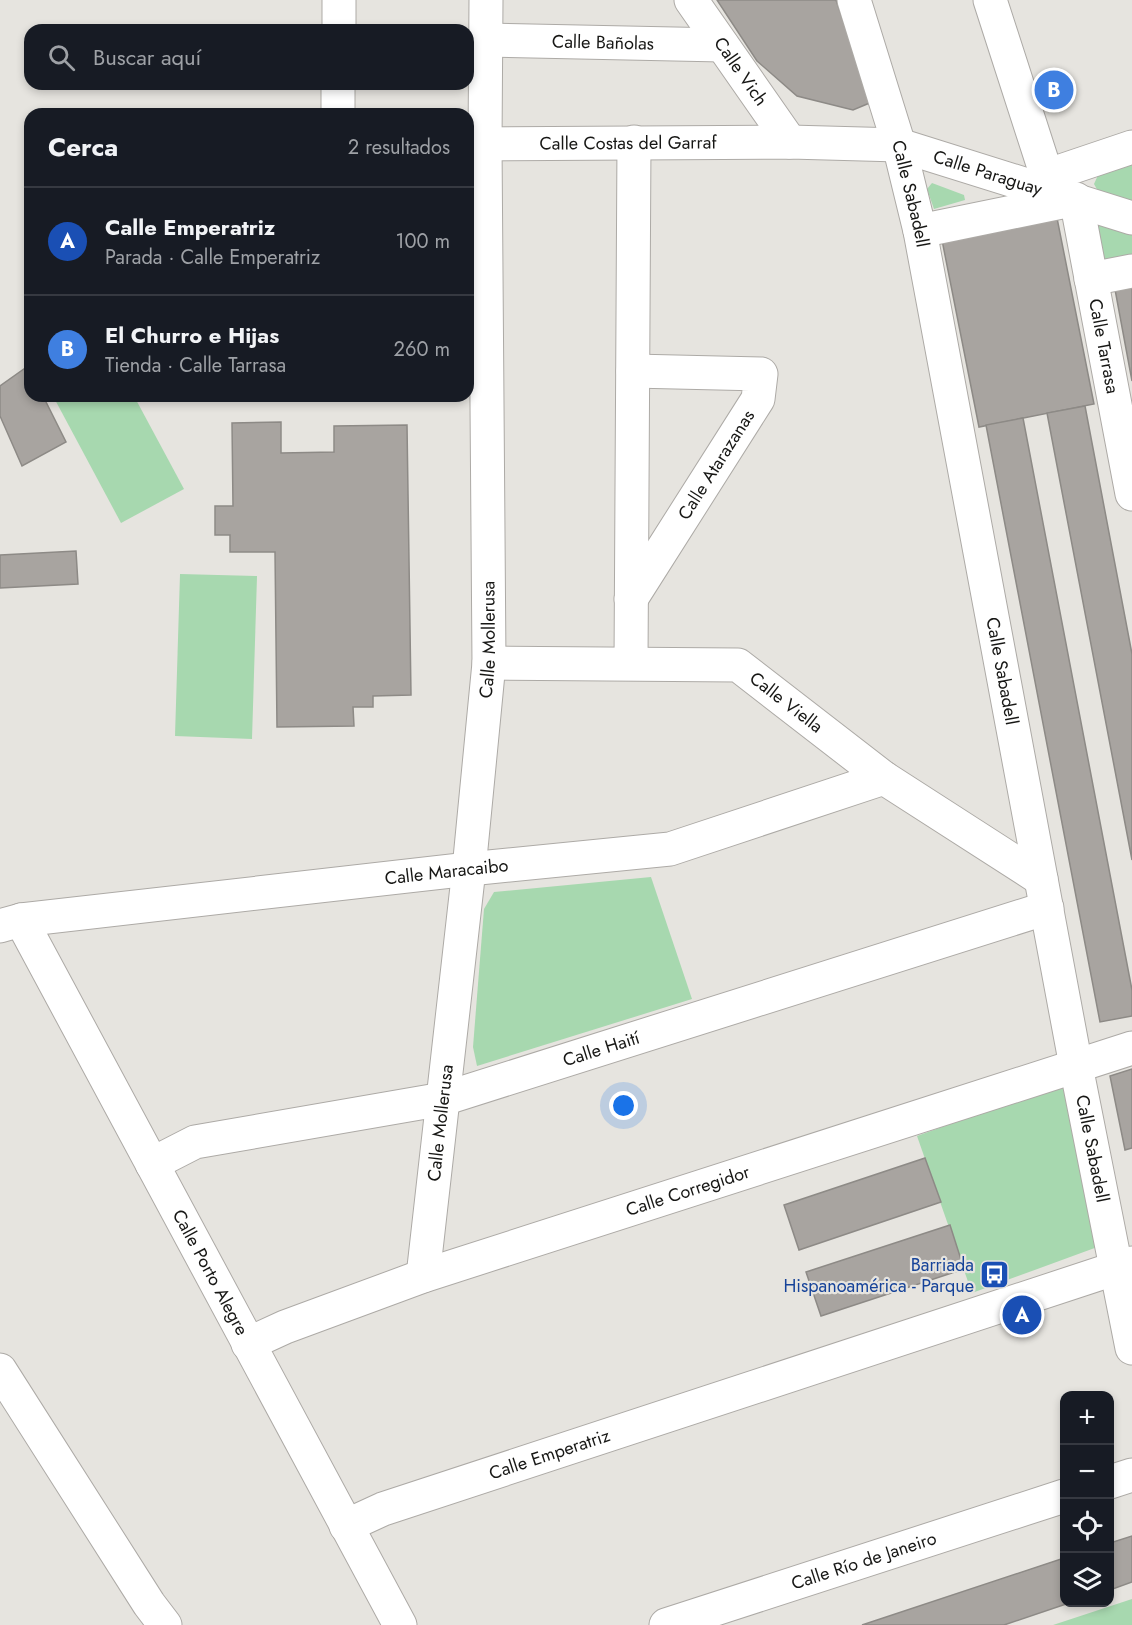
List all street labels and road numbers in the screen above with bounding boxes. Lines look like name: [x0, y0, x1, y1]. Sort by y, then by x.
street label: Calle Bañolas: [552, 28, 654, 57]
street label: Calle Vich: [708, 32, 774, 111]
street label: Calle Costas del Garraf: [539, 129, 717, 157]
street label: Calle Sabadell: [885, 138, 936, 249]
street label: Calle Paraguay: [930, 143, 1046, 202]
street label: Calle Tarrasa: [1082, 296, 1126, 396]
street label: Calle Atarazanas: [671, 405, 761, 525]
street label: Calle Mollerusa: [473, 581, 502, 699]
street label: Calle Sabadell: [979, 615, 1025, 727]
street label: Calle Viella: [744, 665, 829, 739]
street label: Calle Maracaibo: [383, 852, 510, 892]
street label: Calle Haití: [560, 1024, 644, 1073]
street label: Calle Mollerusa: [421, 1063, 460, 1183]
street label: Calle Sabadell: [1069, 1092, 1116, 1205]
street label: Calle Corregidor: [623, 1159, 754, 1223]
street label: Calle Porto Alegre: [166, 1205, 255, 1340]
street label: Calle Emperatriz: [486, 1422, 614, 1486]
street label: Calle Río de Janeiro: [788, 1525, 940, 1597]

